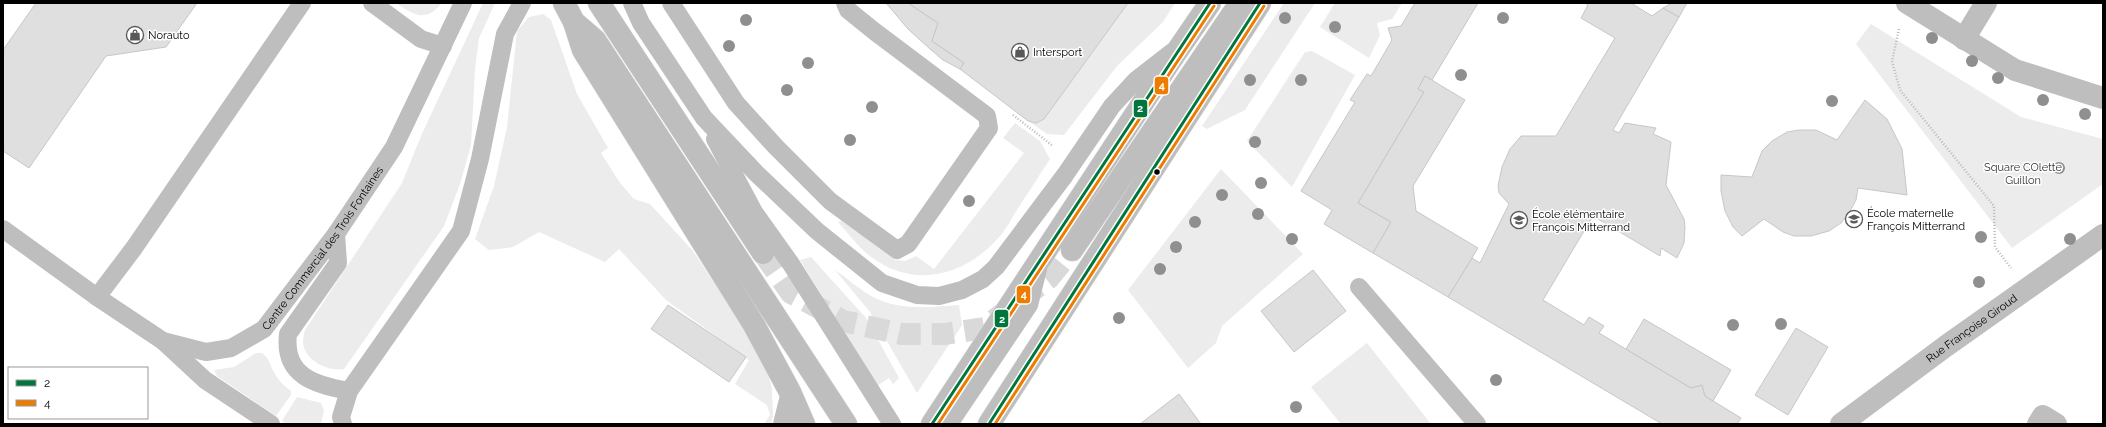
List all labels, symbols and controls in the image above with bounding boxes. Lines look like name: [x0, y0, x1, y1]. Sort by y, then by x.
shop icon: Norauto: [125, 25, 145, 45]
place label: Norauto: [148, 29, 190, 42]
shop icon: Intersport: [1010, 42, 1030, 62]
place label: Intersport: [1033, 46, 1082, 59]
line badge: 4: [1154, 76, 1169, 95]
text: 4: [1159, 79, 1165, 92]
line badge: 2: [1133, 99, 1148, 118]
text: 2: [1137, 102, 1143, 115]
park label: Square COlette Guillon: [1984, 161, 2062, 187]
street label: Centre Commercial des Trois Fontaines: [260, 164, 386, 333]
unlabelled marker: [1152, 167, 1162, 177]
place label: École maternelle François Mitterrand: [1867, 206, 1965, 233]
place label: École élémentaire François Mitterrand: [1532, 207, 1630, 234]
school or university icon: École maternelle François Mitterrand: [1844, 209, 1864, 229]
school or university icon: École élémentaire François Mitterrand: [1509, 210, 1529, 230]
line badge: 4: [1016, 285, 1031, 304]
text: 4: [1021, 288, 1027, 301]
street label: Rue Françoise Giroud: [1924, 292, 2020, 365]
line badge: 2: [994, 309, 1009, 328]
text: 2: [999, 313, 1005, 326]
legend: [8, 367, 148, 419]
text: 2: [44, 376, 50, 390]
text: 4: [44, 396, 51, 410]

